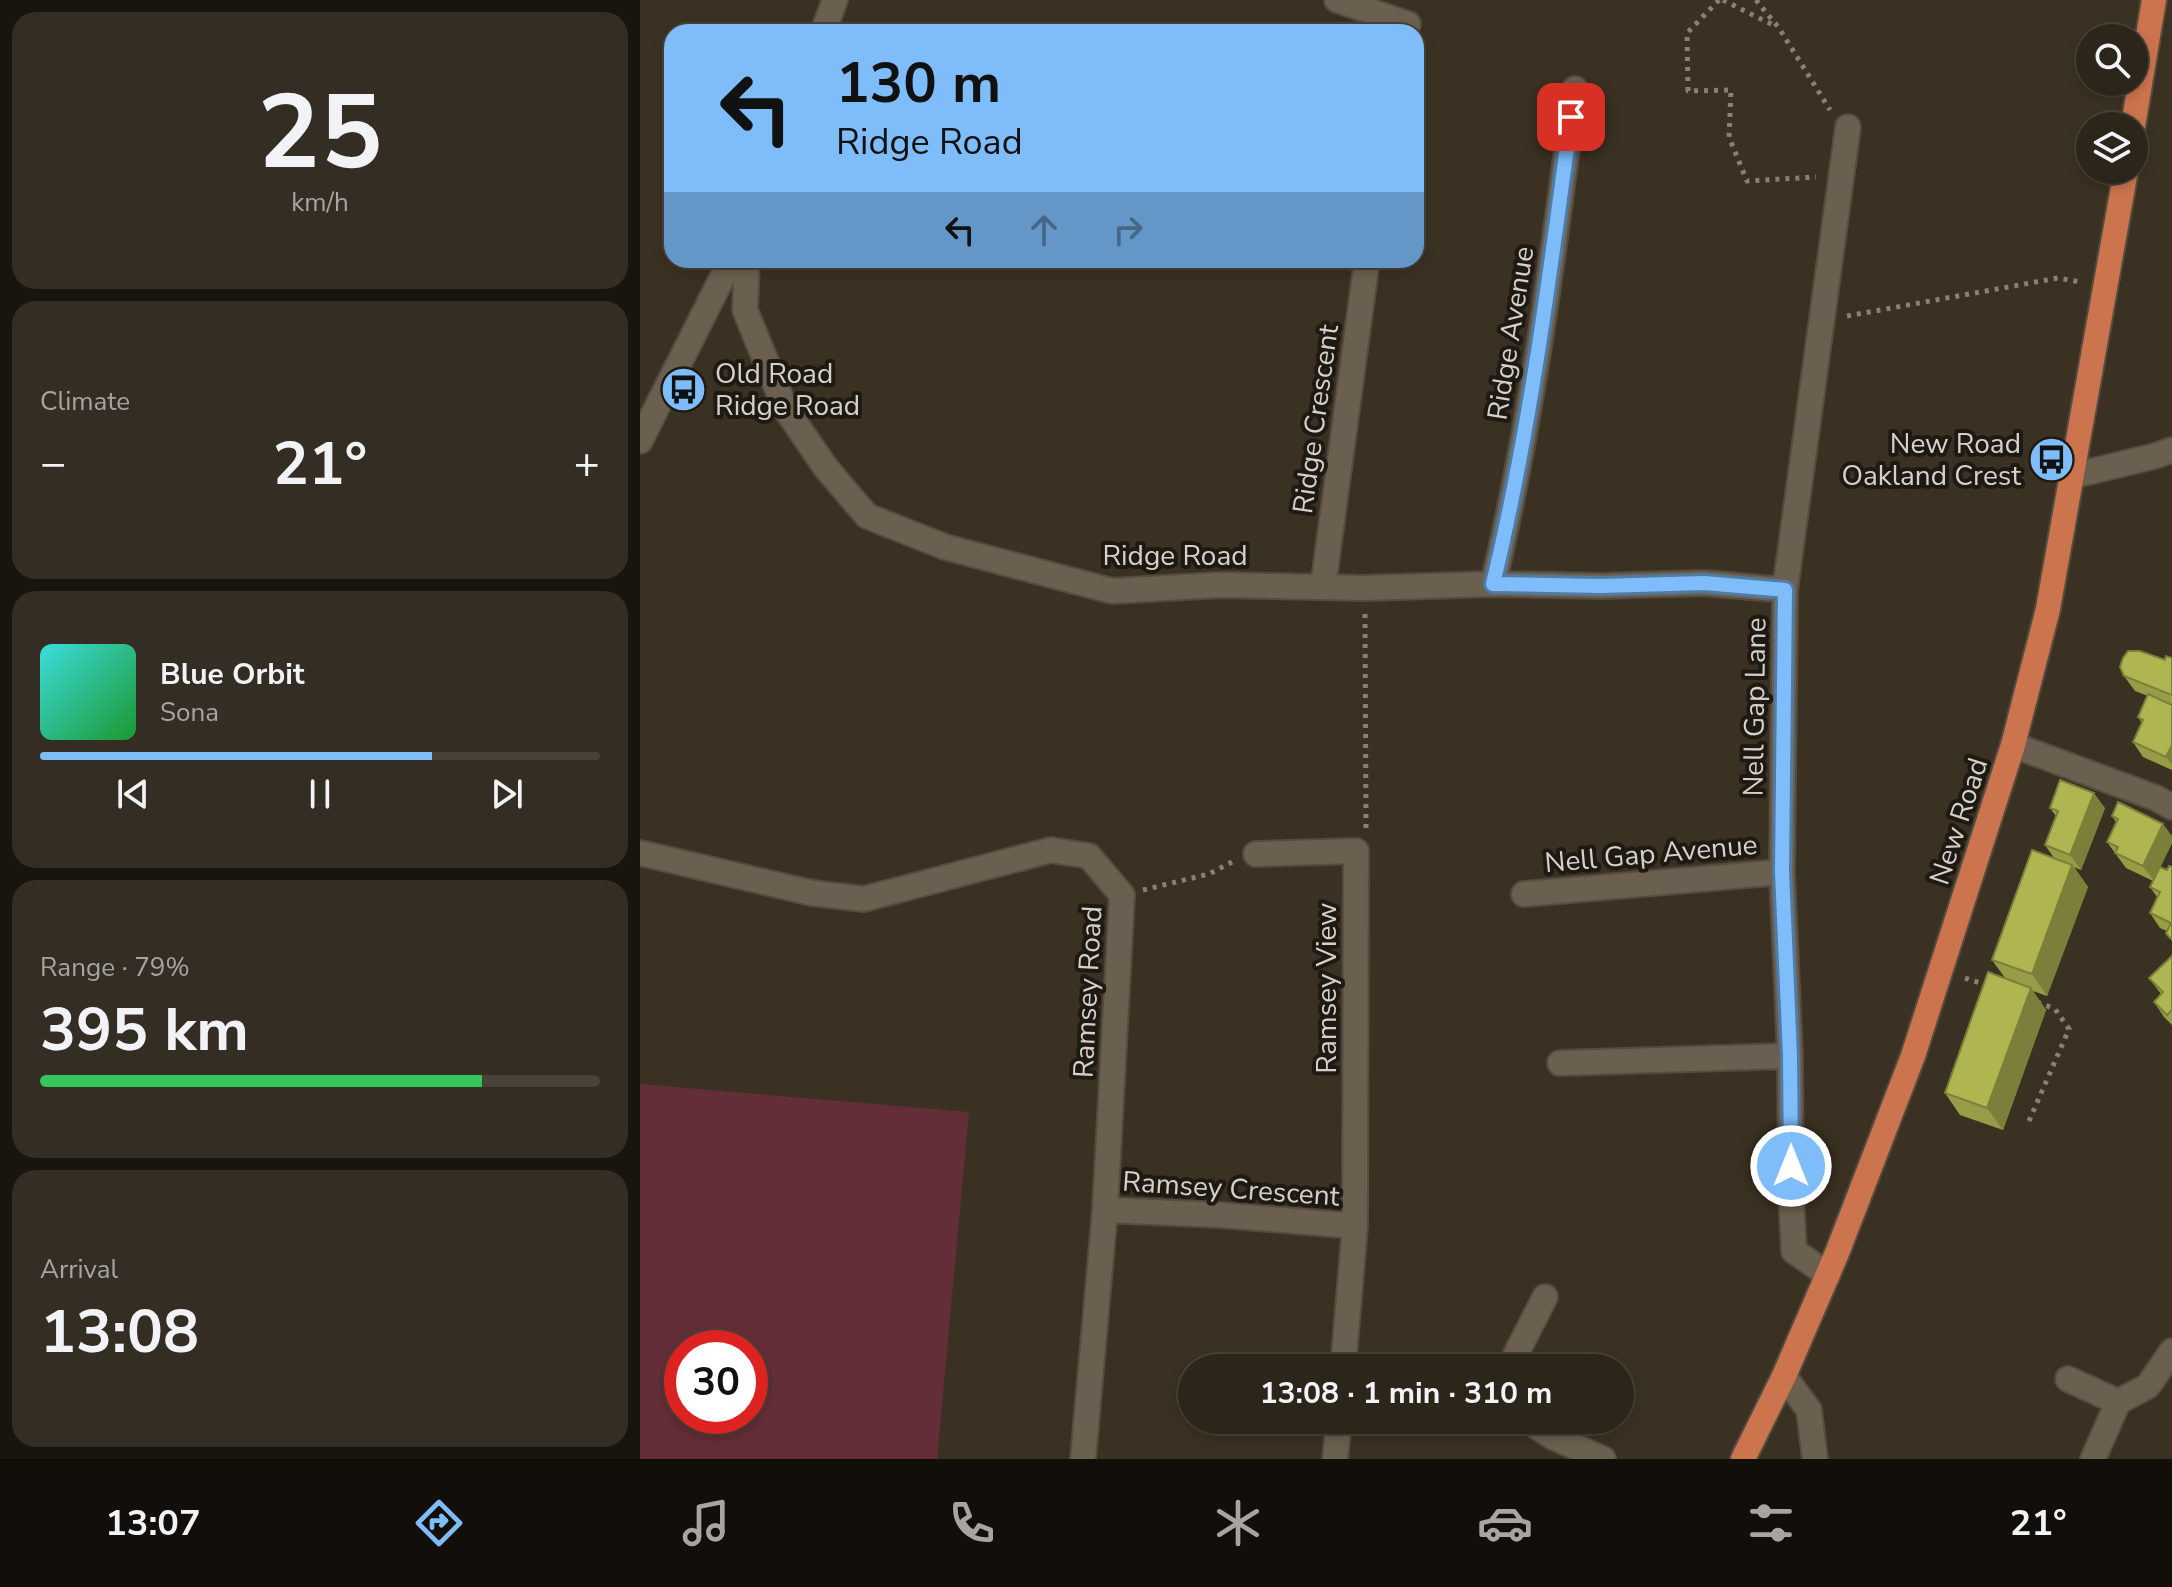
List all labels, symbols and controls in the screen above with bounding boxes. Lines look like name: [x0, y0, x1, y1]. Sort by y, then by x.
map controls: [2076, 24, 2148, 184]
button: search: [2076, 24, 2148, 96]
text: 130 m: [836, 45, 1001, 122]
icon: left: [704, 56, 808, 160]
text: 25: [258, 62, 382, 204]
pin: [1537, 83, 1605, 151]
icon: arrive: [1549, 95, 1593, 139]
button: layers: [2076, 112, 2148, 184]
text: Ridge Road: [836, 118, 1023, 167]
text: km/h: [291, 185, 349, 220]
icon: left: [938, 208, 982, 252]
icon: ahead: [1022, 208, 1066, 252]
icon: right: [1106, 208, 1150, 252]
street label: Ridge Avenue: [1479, 244, 1543, 423]
street label: Ridge Crescent: [1284, 322, 1348, 516]
place label: Old Road Ridge Road: [715, 355, 860, 425]
bus stop icon: Old Road Ridge Road: [660, 365, 708, 413]
text: Climate: [40, 384, 130, 419]
text: 21°: [273, 423, 367, 505]
place label: New Road Oakland Crest: [1841, 425, 2021, 495]
text: −: [40, 434, 66, 494]
text: +: [574, 434, 600, 494]
bus stop icon: New Road Oakland Crest: [2028, 435, 2076, 483]
street label: Ridge Road: [1102, 537, 1248, 575]
street label: Nell Gap Lane: [1734, 617, 1776, 797]
text: Blue Orbit: [160, 654, 304, 695]
text: Sona: [160, 695, 219, 730]
street label: New Road: [1921, 753, 1997, 890]
icon: previous: [111, 772, 155, 816]
icon: pause: [298, 772, 342, 816]
icon: next: [485, 772, 529, 816]
street label: Nell Gap Avenue: [1543, 826, 1759, 882]
street label: Ramsey View: [1308, 902, 1346, 1074]
street label: Ramsey Road: [1065, 905, 1111, 1079]
text: Range · 79%: [40, 950, 190, 985]
text: 395 km: [40, 989, 249, 1071]
position arrow: [1749, 1124, 1833, 1208]
street label: Ramsey Crescent: [1121, 1162, 1341, 1216]
text: Arrival: [40, 1252, 118, 1287]
text: 13:08: [40, 1291, 199, 1373]
speed limit sign: 30: [664, 1330, 768, 1434]
text: 13:08 · 1 min · 310 m: [1260, 1373, 1552, 1414]
icon: directions: [411, 1495, 467, 1551]
icon: music: [678, 1495, 734, 1551]
icon: phone: [944, 1495, 1000, 1551]
icon: climate: [1210, 1495, 1266, 1551]
icon: car: [1477, 1495, 1533, 1551]
icon: filters: [1743, 1495, 1799, 1551]
text: 13:07: [105, 1499, 201, 1548]
text: 21°: [2010, 1499, 2067, 1548]

